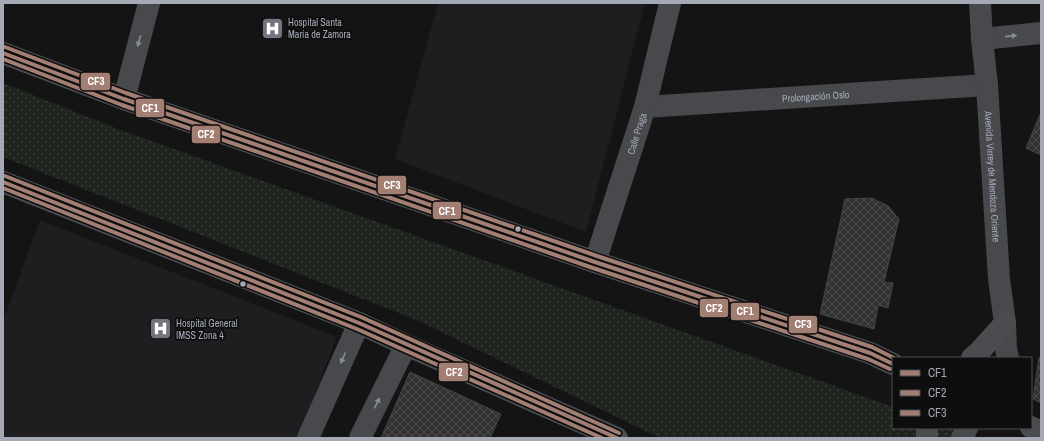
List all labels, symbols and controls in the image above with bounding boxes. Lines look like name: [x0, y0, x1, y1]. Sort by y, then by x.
hospital icon: Hospital Santa María de Zamora: [259, 15, 285, 41]
place label: Hospital Santa María de Zamora: [288, 16, 351, 41]
one-way arrow: [1005, 33, 1017, 39]
one-way arrow: [136, 35, 142, 47]
line badge: CF3: [80, 72, 111, 91]
text: CF3: [87, 74, 105, 88]
street label: Prolongación Oslo: [782, 87, 850, 105]
line badge: CF1: [135, 98, 165, 118]
text: CF1: [141, 101, 159, 115]
street label: Avenida Virrey de Mendoza Oriente: [982, 110, 1003, 243]
street label: Calle Praga: [624, 111, 649, 156]
line badge: CF2: [191, 125, 221, 144]
text: CF2: [197, 127, 215, 141]
line badge: CF3: [377, 175, 407, 195]
text: CF3: [383, 178, 401, 192]
line badge: CF1: [432, 201, 462, 220]
text: CF1: [438, 204, 456, 218]
unlabelled marker: [513, 224, 523, 234]
unlabelled marker: [238, 279, 248, 289]
line badge: CF2: [699, 298, 729, 318]
text: CF2: [705, 301, 723, 315]
line badge: CF1: [730, 302, 760, 321]
text: CF1: [736, 304, 754, 318]
line badge: CF3: [788, 315, 818, 334]
hospital icon: Hospital General IMSS Zona 4: [147, 316, 173, 342]
place label: Hospital General IMSS Zona 4: [176, 317, 238, 342]
text: CF3: [794, 317, 812, 331]
one-way arrow: [340, 353, 346, 365]
legend: [892, 357, 1032, 429]
line badge: CF2: [438, 362, 469, 382]
text: CF2: [445, 365, 463, 379]
text: CF1: [928, 365, 947, 381]
text: CF2: [928, 385, 947, 401]
one-way arrow: [374, 397, 380, 409]
text: CF3: [928, 405, 947, 421]

